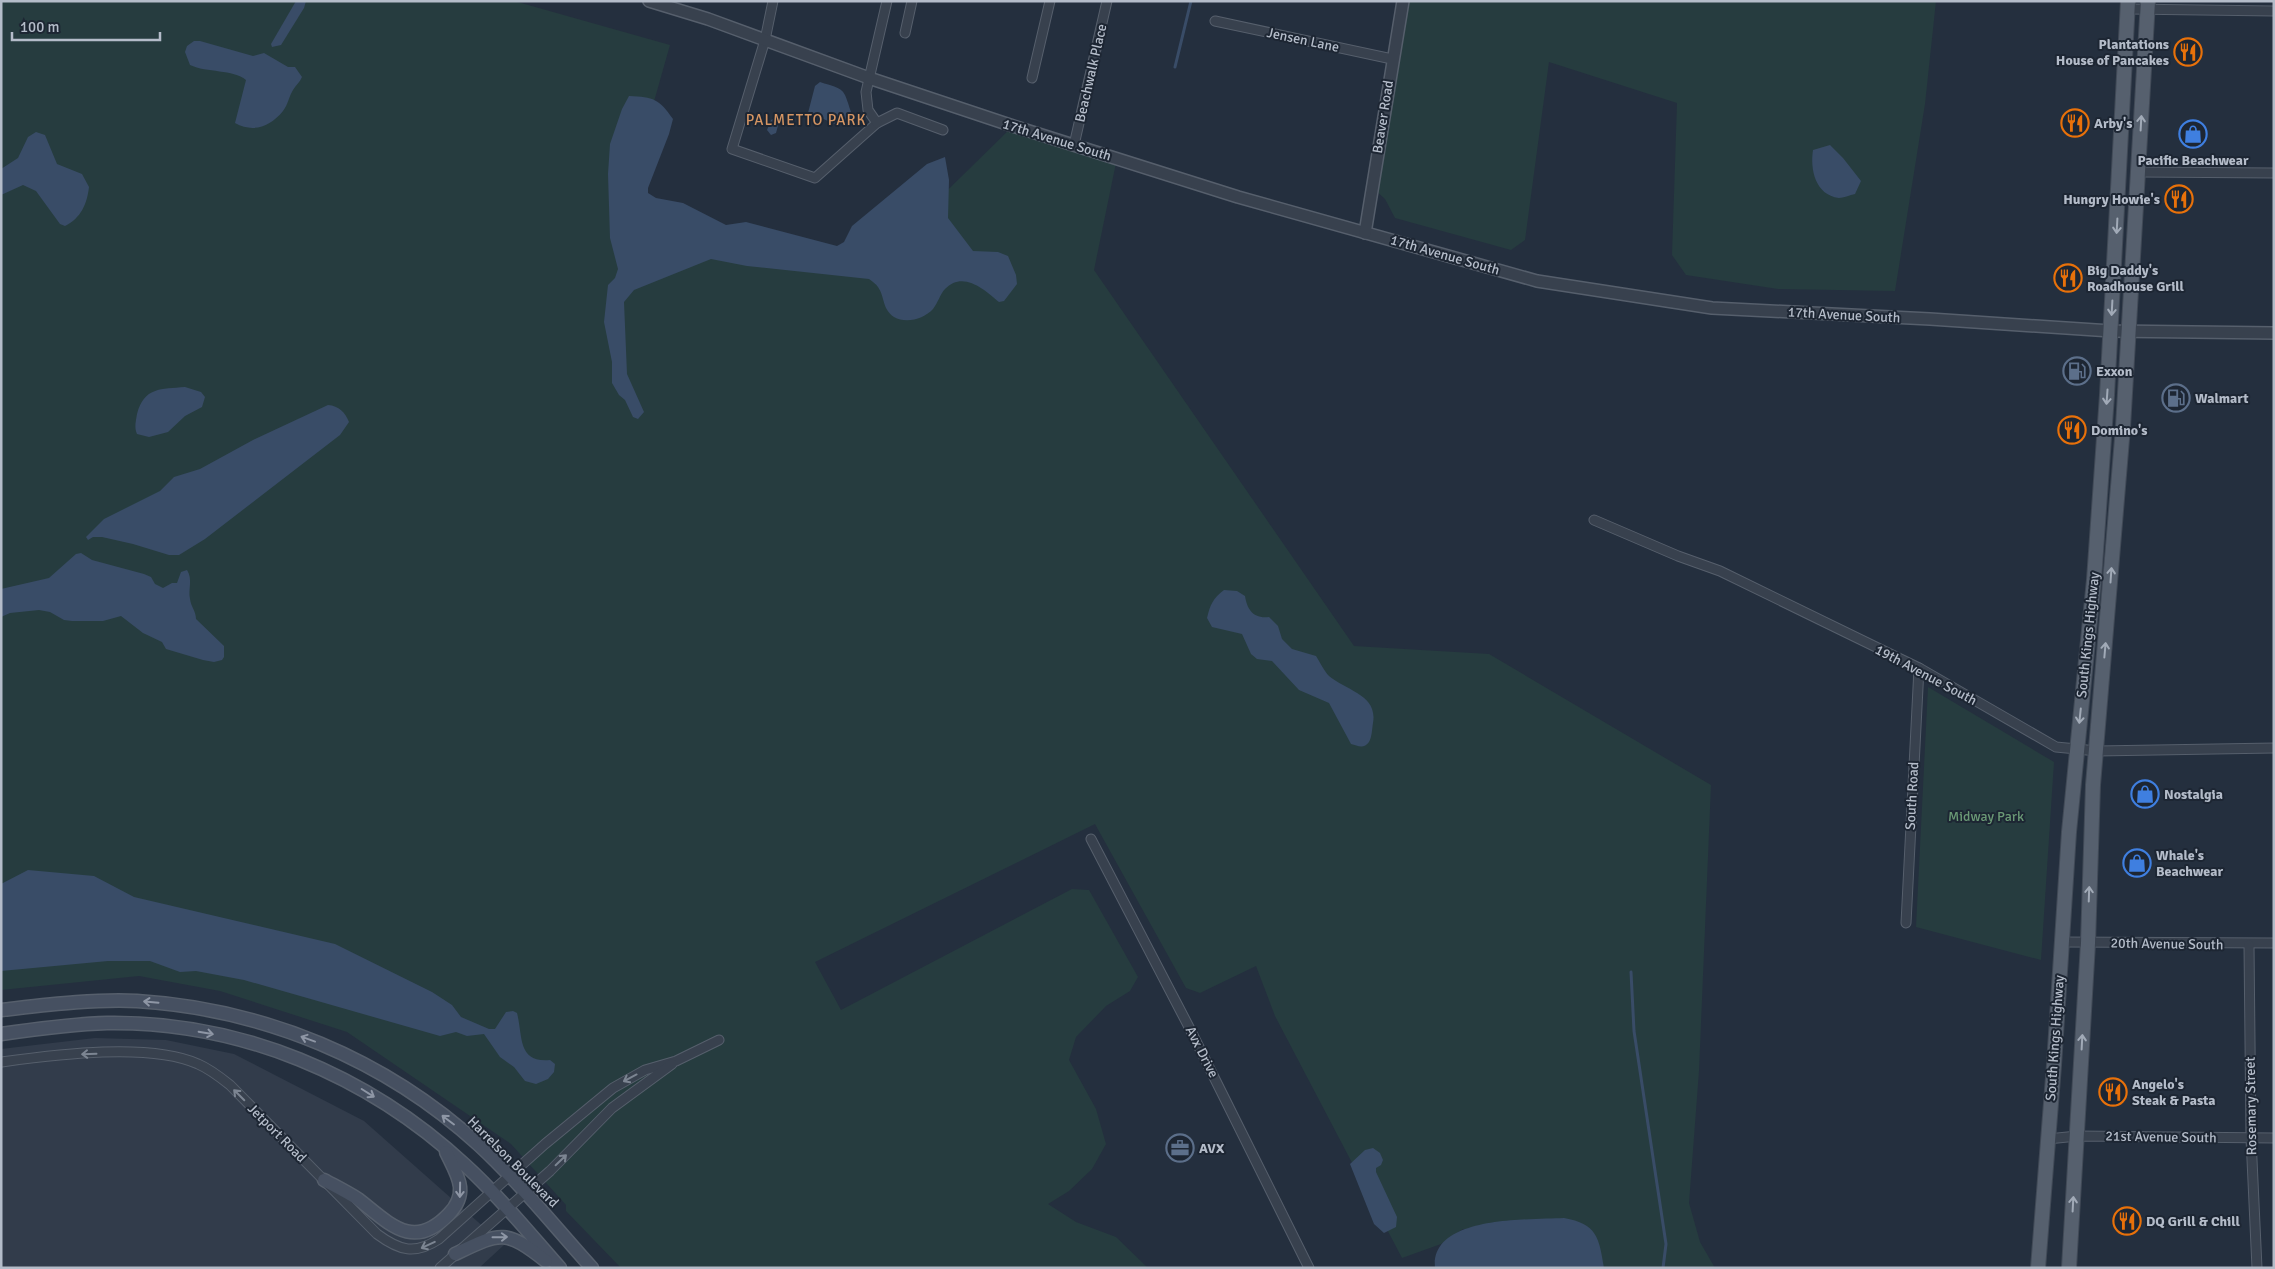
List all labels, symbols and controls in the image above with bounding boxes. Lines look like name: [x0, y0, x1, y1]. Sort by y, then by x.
scale bar: [12, 10, 160, 42]
text: 100 m: [20, 18, 60, 36]
street label: Beachwalk Place: [1071, 22, 1111, 124]
street label: Jensen Lane: [1265, 24, 1341, 56]
place label: Plantations House of Pancakes: [2056, 36, 2169, 69]
restaurant icon: Plantations House of Pancakes: [2173, 37, 2203, 67]
street label: Beaver Road: [1369, 79, 1397, 155]
restaurant icon: Arby's: [2060, 108, 2090, 138]
district label: PALMETTO PARK: [746, 111, 866, 129]
street label: 17th Avenue South: [1001, 115, 1113, 165]
place label: Arby's: [2094, 115, 2132, 132]
one-way arrow: [2137, 115, 2146, 131]
shop icon: Pacific Beachwear: [2178, 119, 2208, 149]
place label: Pacific Beachwear: [2137, 152, 2249, 169]
restaurant icon: Hungry Howie's: [2164, 184, 2194, 214]
place label: Hungry Howie's: [2063, 191, 2160, 208]
one-way arrow: [2112, 217, 2121, 233]
street label: 17th Avenue South: [1388, 231, 1502, 279]
place label: Big Daddy's Roadhouse Grill: [2087, 262, 2185, 295]
restaurant icon: Big Daddy's Roadhouse Grill: [2053, 263, 2083, 293]
one-way arrow: [2107, 299, 2116, 315]
street label: 17th Avenue South: [1787, 304, 1901, 326]
fuel station icon: Exxon: [2062, 356, 2092, 386]
place label: Exxon: [2096, 363, 2133, 380]
fuel station icon: Walmart: [2161, 383, 2191, 413]
one-way arrow: [2102, 389, 2111, 405]
place label: Walmart: [2195, 390, 2249, 407]
restaurant icon: Domino's: [2057, 415, 2087, 445]
place label: Domino's: [2091, 422, 2148, 439]
one-way arrow: [2107, 567, 2116, 583]
street label: South Kings Highway: [2073, 571, 2103, 699]
street label: 19th Avenue South: [1872, 641, 1980, 709]
one-way arrow: [2101, 642, 2110, 658]
one-way arrow: [2075, 708, 2085, 724]
street label: South Road: [1902, 761, 1922, 831]
shop icon: Nostalgia: [2130, 779, 2160, 809]
place label: Nostalgia: [2164, 786, 2223, 803]
park label: Midway Park: [1948, 808, 2024, 825]
place label: Whale's Beachwear: [2156, 847, 2223, 880]
shop icon: Whale's Beachwear: [2122, 848, 2152, 878]
one-way arrow: [2085, 886, 2094, 902]
street label: 20th Avenue South: [2110, 935, 2224, 953]
street label: South Kings Highway: [2042, 974, 2068, 1102]
one-way arrow: [143, 998, 159, 1007]
street label: Avx Drive: [1182, 1023, 1222, 1081]
one-way arrow: [198, 1028, 214, 1038]
one-way arrow: [301, 1034, 316, 1043]
one-way arrow: [2078, 1034, 2087, 1050]
one-way arrow: [81, 1049, 97, 1059]
street label: Rosemary Street: [2242, 1057, 2260, 1155]
one-way arrow: [623, 1073, 638, 1083]
place label: Angelo's Steak & Pasta: [2132, 1076, 2216, 1109]
restaurant icon: Angelo's Steak & Pasta: [2098, 1077, 2128, 1107]
one-way arrow: [233, 1088, 245, 1101]
one-way arrow: [360, 1088, 374, 1098]
street label: Jetport Road: [244, 1100, 310, 1166]
street label: Harrelson Boulevard: [464, 1113, 562, 1211]
one-way arrow: [441, 1115, 455, 1125]
street label: 21st Avenue South: [2105, 1128, 2217, 1146]
office icon: AVX: [1165, 1133, 1195, 1163]
place label: AVX: [1199, 1140, 1225, 1157]
one-way arrow: [555, 1154, 567, 1166]
one-way arrow: [455, 1182, 464, 1198]
one-way arrow: [2068, 1197, 2077, 1213]
restaurant icon: DQ Grill & Chill: [2112, 1206, 2142, 1236]
place label: DQ Grill & Chill: [2146, 1213, 2240, 1230]
one-way arrow: [492, 1232, 508, 1242]
one-way arrow: [421, 1240, 436, 1250]

